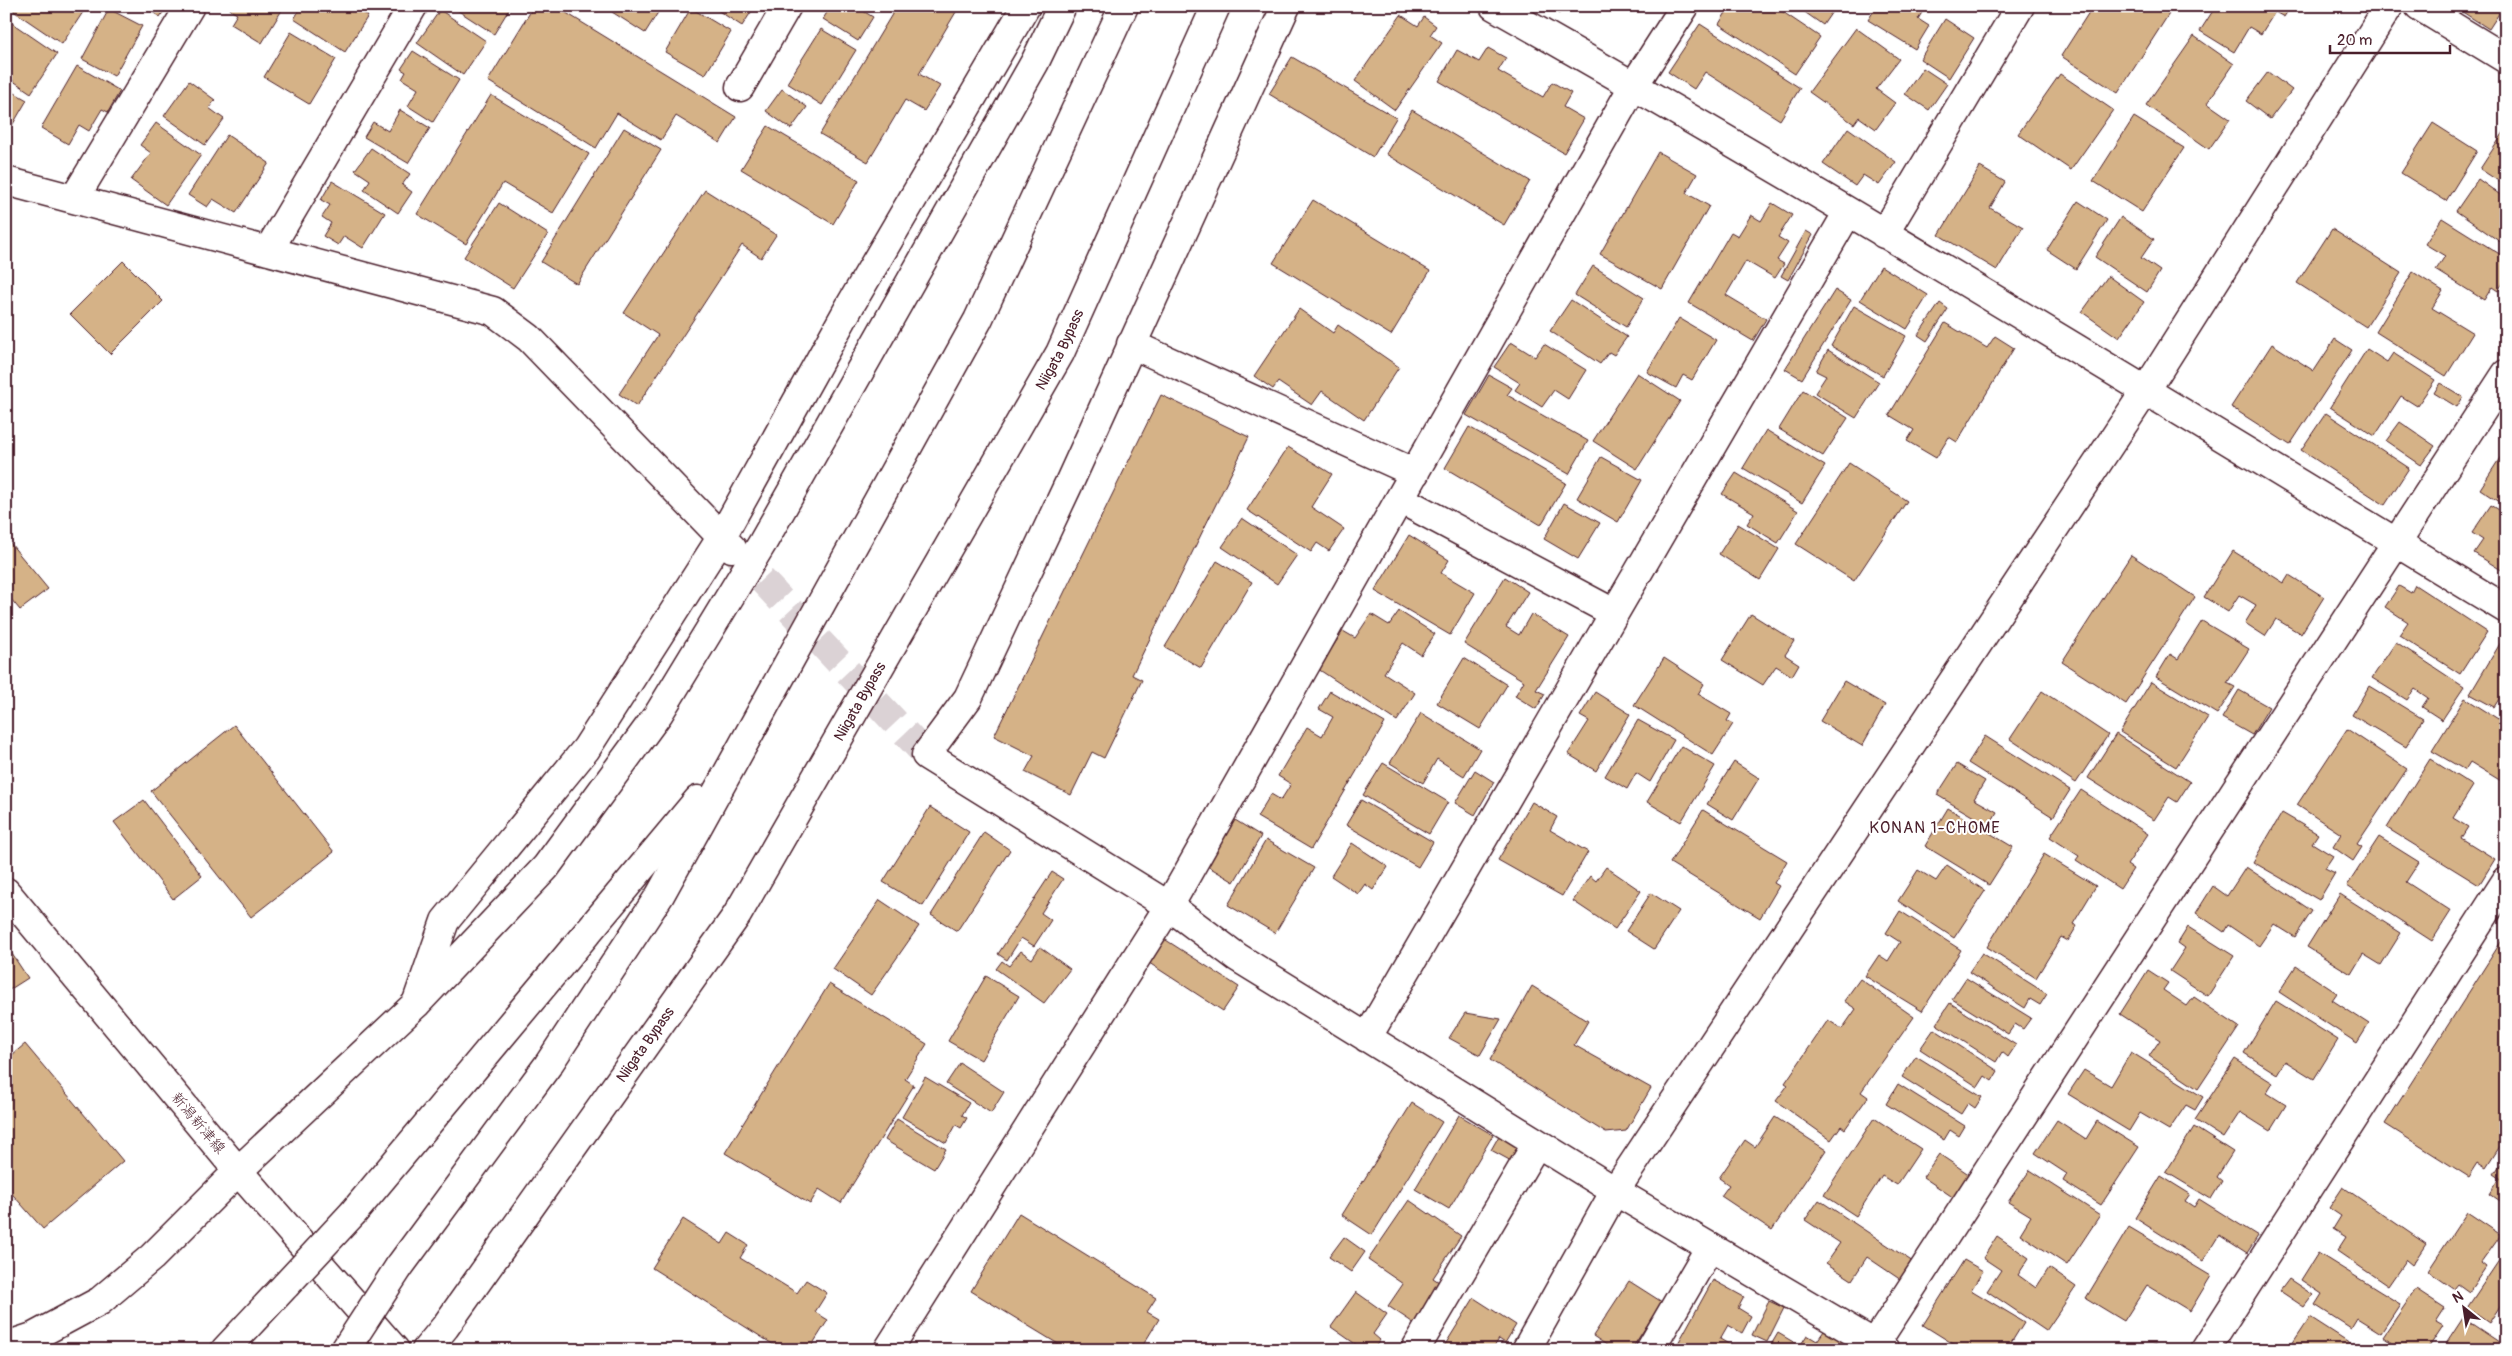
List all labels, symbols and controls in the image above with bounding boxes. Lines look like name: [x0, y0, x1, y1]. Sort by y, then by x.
scale bar: [2330, 22, 2450, 54]
text: 20 m: [2337, 31, 2372, 50]
street label: Niigata Bypass: [1031, 306, 1088, 393]
street label: Niigata Bypass: [829, 658, 890, 745]
district label: KONAN 1-CHOME: [1869, 818, 2001, 838]
street label: Niigata Bypass: [612, 1003, 679, 1086]
street label: 新潟新津線: [167, 1088, 229, 1158]
north arrow: [2440, 1284, 2490, 1334]
text: N: [2449, 1287, 2466, 1307]

